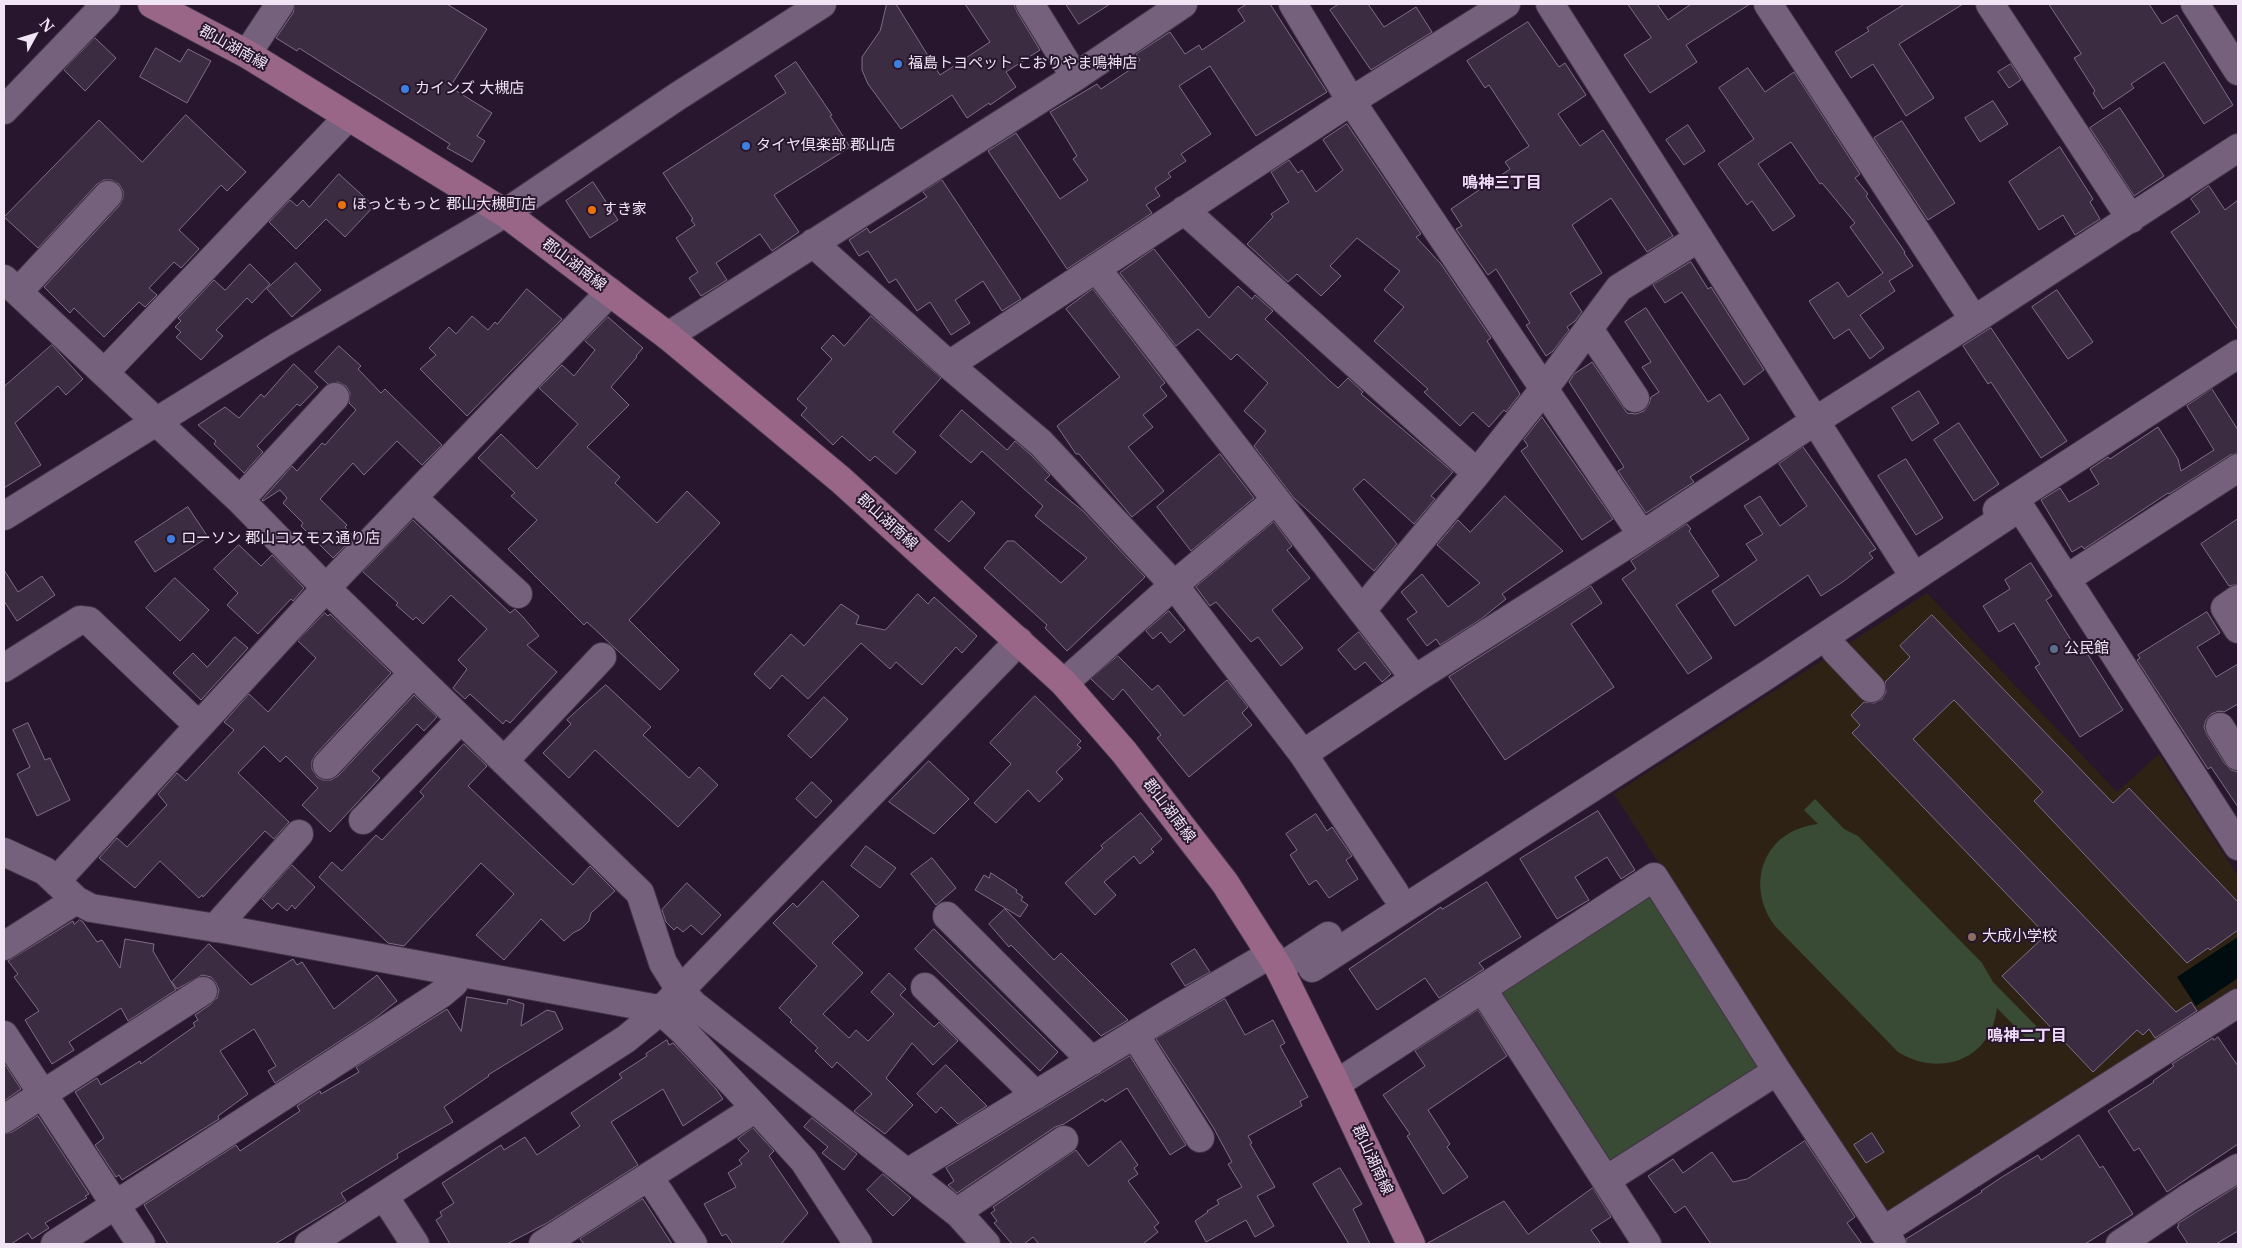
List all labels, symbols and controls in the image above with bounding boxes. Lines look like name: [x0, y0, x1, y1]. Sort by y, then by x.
north arrow: [10, 10, 60, 60]
text: N: [36, 15, 58, 36]
street label: 郡山湖南線: [196, 22, 270, 74]
place label: 福島トヨペット こおりやま鳴神店: [908, 55, 1137, 73]
marker: 福島トヨペット こおりやま鳴神店: [892, 58, 904, 70]
place label: カインズ 大槻店: [415, 80, 524, 98]
marker: カインズ 大槻店: [399, 83, 411, 95]
place label: タイヤ倶楽部 郡山店: [756, 137, 895, 155]
marker: タイヤ倶楽部 郡山店: [740, 140, 752, 152]
district label: 鳴神三丁目: [1462, 173, 1542, 193]
place label: ほっともっと 郡山大槻町店: [352, 196, 536, 214]
marker: ほっともっと 郡山大槻町店: [336, 199, 348, 211]
place label: すき家: [602, 201, 647, 219]
marker: すき家: [586, 204, 598, 216]
street label: 郡山湖南線: [539, 235, 609, 295]
street label: 郡山湖南線: [853, 490, 921, 554]
place label: ローソン 郡山コスモス通り店: [181, 530, 380, 548]
marker: ローソン 郡山コスモス通り店: [165, 533, 177, 545]
place label: 公民館: [2064, 640, 2109, 658]
marker: 公民館: [2048, 643, 2060, 655]
street label: 郡山湖南線: [1139, 776, 1199, 846]
place label: 大成小学校: [1982, 928, 2057, 946]
marker: 大成小学校: [1966, 931, 1978, 943]
district label: 鳴神二丁目: [1987, 1026, 2067, 1046]
street label: 郡山湖南線: [1348, 1122, 1396, 1198]

